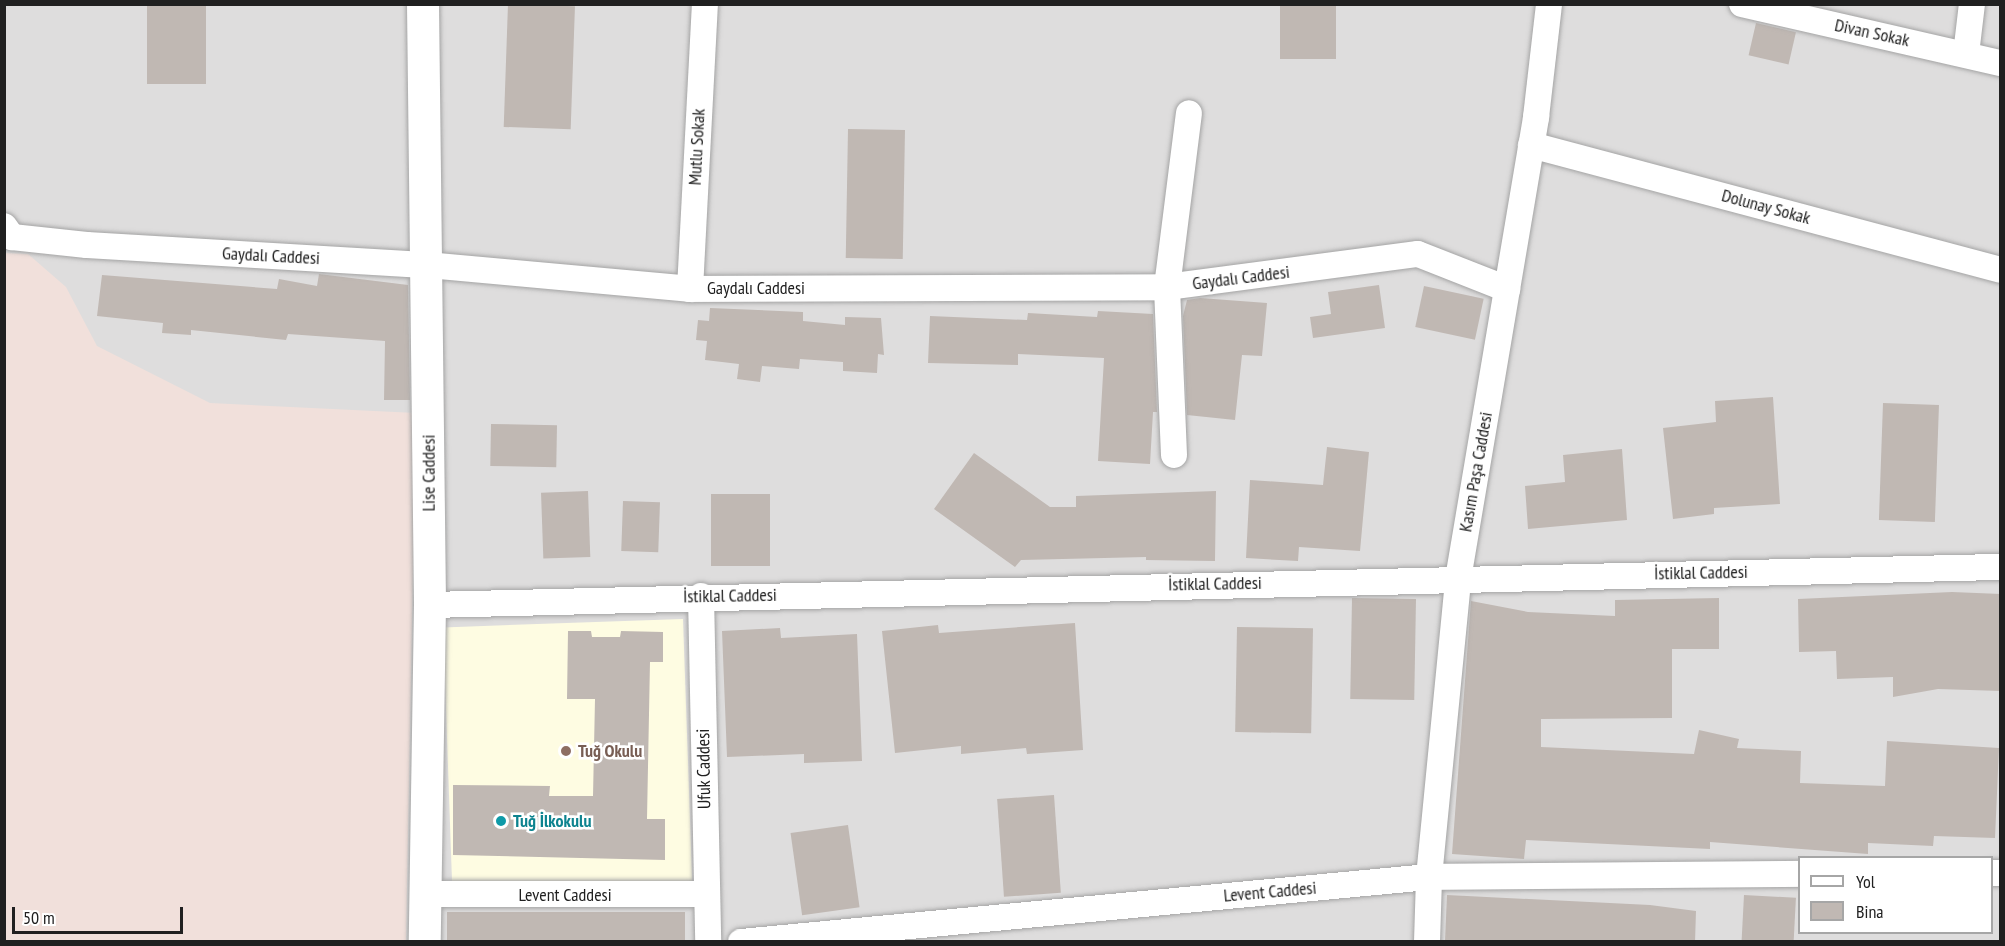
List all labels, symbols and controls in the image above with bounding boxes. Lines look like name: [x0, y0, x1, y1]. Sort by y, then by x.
street label: Divan Sokak: [1833, 15, 1911, 51]
street label: Mutlu Sokak: [684, 108, 710, 186]
street label: Dolunay Sokak: [1719, 185, 1813, 229]
street label: Gaydalı Caddesi: [222, 243, 320, 269]
street label: Gaydalı Caddesi: [1191, 261, 1291, 295]
street label: Gaydalı Caddesi: [707, 277, 805, 299]
street label: Kasım Paşa Caddesi: [1455, 410, 1497, 534]
street label: Lise Caddesi: [418, 435, 440, 511]
street label: İstiklal Caddesi: [1654, 561, 1748, 585]
street label: İstiklal Caddesi: [1168, 572, 1262, 596]
street label: İstiklal Caddesi: [683, 584, 777, 608]
street label: Ufuk Caddesi: [692, 728, 716, 810]
place label: Tuğ Okulu: [578, 740, 642, 762]
marker: Tuğ Okulu: [559, 744, 573, 758]
place label: Tuğ İlkokulu: [513, 810, 591, 832]
marker: Tuğ İlkokulu: [494, 814, 508, 828]
legend: [1798, 856, 1993, 934]
text: Yol: [1856, 870, 1875, 893]
street label: Levent Caddesi: [1223, 877, 1317, 907]
street label: Levent Caddesi: [518, 884, 612, 906]
scale bar: [15, 895, 186, 933]
text: Bina: [1856, 900, 1884, 923]
text: 50 m: [23, 906, 55, 929]

